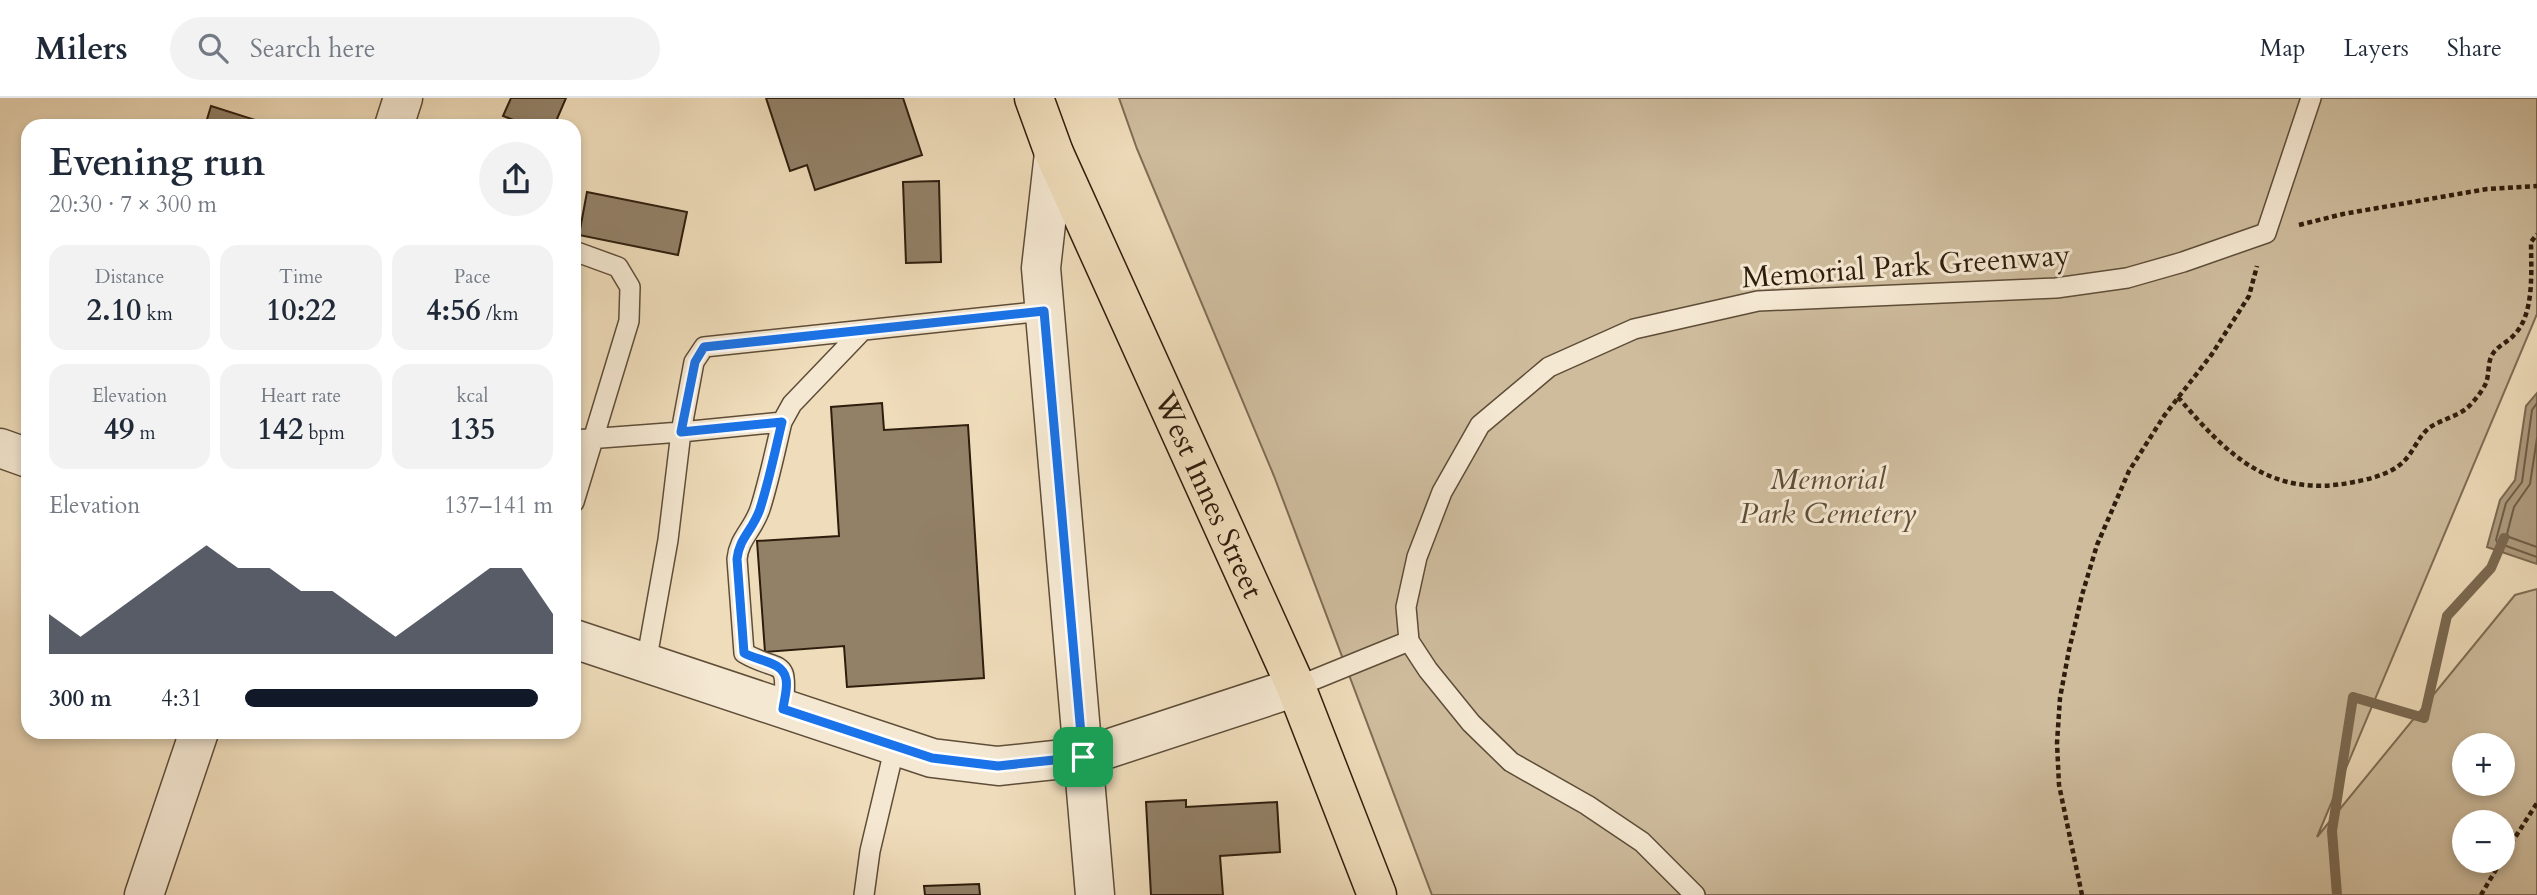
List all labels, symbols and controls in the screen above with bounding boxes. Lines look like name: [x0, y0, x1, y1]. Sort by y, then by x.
search box: [170, 17, 660, 80]
text: Milers: [35, 26, 128, 71]
icon: search: [194, 29, 232, 67]
text: Search here: [250, 31, 376, 66]
text: Map: [2260, 32, 2306, 65]
text: Layers: [2344, 32, 2409, 65]
text: Share: [2447, 32, 2502, 65]
text: Evening run: [49, 137, 265, 189]
button: share: [479, 142, 553, 216]
text: 20:30 · 7 × 300 m: [49, 189, 217, 220]
street label: Memorial Park Greenway: [1740, 235, 2072, 298]
text: Distance: [95, 264, 164, 290]
text: Time: [279, 264, 323, 290]
text: Pace: [454, 264, 491, 290]
text: 2.10: [87, 290, 141, 331]
text: 10:22: [266, 290, 336, 331]
text: 4:56: [426, 290, 481, 331]
text: km: [141, 301, 173, 327]
text: /km: [481, 301, 518, 327]
text: Elevation: [92, 383, 167, 409]
text: Heart rate: [261, 383, 341, 409]
text: kcal: [456, 383, 488, 409]
street label: West Innes Street: [1143, 384, 1273, 606]
text: 49: [104, 409, 134, 450]
text: 142: [257, 409, 303, 450]
text: 135: [449, 409, 495, 450]
text: m: [134, 420, 156, 446]
text: bpm: [303, 420, 345, 446]
park label: Memorial Park Cemetery: [1740, 459, 1917, 534]
text: Elevation: [49, 490, 140, 521]
text: 137–141 m: [444, 490, 553, 521]
text: 300 m: [49, 683, 112, 714]
text: 4:31: [161, 683, 202, 714]
pin: [1053, 727, 1113, 787]
map controls: [2452, 733, 2515, 873]
button: +: [2452, 733, 2515, 796]
icon: arrive: [1064, 738, 1102, 776]
button: −: [2452, 810, 2515, 873]

